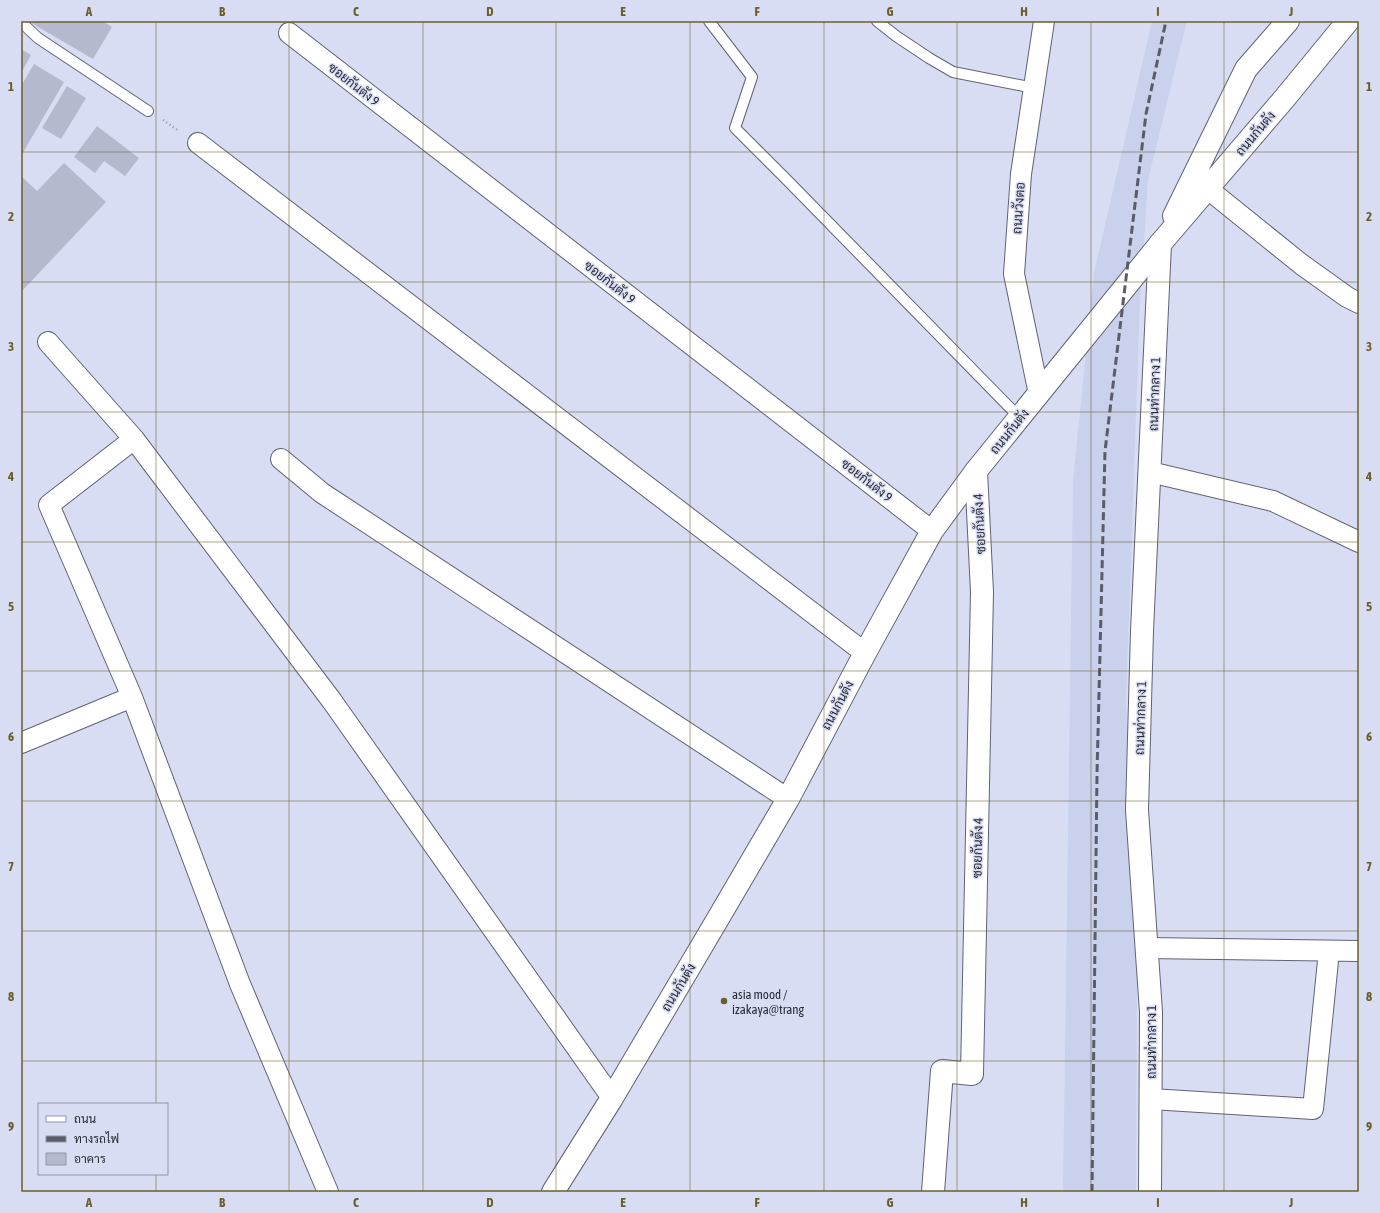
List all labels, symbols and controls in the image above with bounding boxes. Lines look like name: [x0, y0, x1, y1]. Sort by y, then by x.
text: A: [85, 4, 93, 19]
text: B: [219, 4, 226, 19]
text: C: [353, 4, 359, 19]
text: D: [486, 4, 494, 19]
text: E: [620, 4, 626, 19]
text: F: [754, 4, 760, 19]
text: G: [887, 4, 894, 19]
text: H: [1020, 4, 1028, 19]
text: I: [1156, 4, 1160, 19]
text: J: [1288, 4, 1293, 19]
street label: ซอยกันตัง 9: [325, 60, 382, 109]
text: 1: [8, 79, 14, 94]
text: 1: [1366, 79, 1372, 94]
street label: ถนนกันตัง: [1232, 108, 1278, 159]
street label: ถนนวังตอ: [1009, 181, 1028, 235]
text: 2: [8, 209, 14, 224]
text: 2: [1366, 209, 1372, 224]
street label: ซอยกันตัง 9: [581, 258, 638, 307]
text: 3: [8, 339, 14, 354]
text: 3: [1366, 339, 1372, 354]
street label: ถนนท่ากลาง 1: [1146, 357, 1163, 431]
street label: ถนนกันตัง: [987, 406, 1032, 457]
street label: ซอยกันตัง 9: [838, 456, 895, 505]
text: 4: [7, 469, 14, 484]
text: 4: [1365, 469, 1372, 484]
street label: ซอยกันตัง 4: [970, 493, 989, 555]
text: 5: [8, 599, 14, 614]
text: 5: [1366, 599, 1372, 614]
street label: ถนนกันตัง: [818, 678, 857, 732]
street label: ถนนท่ากลาง 1: [1132, 681, 1149, 755]
text: 6: [8, 729, 14, 744]
text: 6: [1366, 729, 1372, 744]
street label: ซอยกันตัง 4: [969, 818, 986, 878]
text: 7: [8, 859, 14, 874]
text: 7: [1366, 859, 1372, 874]
street label: ถนนกันตัง: [658, 960, 699, 1014]
place label: asia mood / izakaya@trang: [732, 987, 805, 1017]
text: 8: [8, 989, 14, 1004]
text: 8: [1366, 989, 1372, 1004]
marker: asia mood / izakaya@trang: [719, 996, 729, 1006]
street label: ถนนท่ากลาง 1: [1144, 1005, 1159, 1079]
legend: [38, 1103, 168, 1175]
text: ถนน: [74, 1112, 97, 1126]
text: 9: [8, 1119, 14, 1134]
text: 9: [1366, 1119, 1372, 1134]
text: ทางรถไฟ: [74, 1131, 119, 1146]
text: อาคาร: [74, 1152, 106, 1166]
text: A: [85, 1195, 93, 1210]
text: B: [219, 1195, 226, 1210]
text: C: [353, 1195, 359, 1210]
text: D: [486, 1195, 494, 1210]
text: E: [620, 1195, 626, 1210]
text: F: [754, 1195, 760, 1210]
text: G: [887, 1195, 894, 1210]
text: H: [1020, 1195, 1028, 1210]
text: I: [1156, 1195, 1160, 1210]
text: J: [1288, 1195, 1293, 1210]

